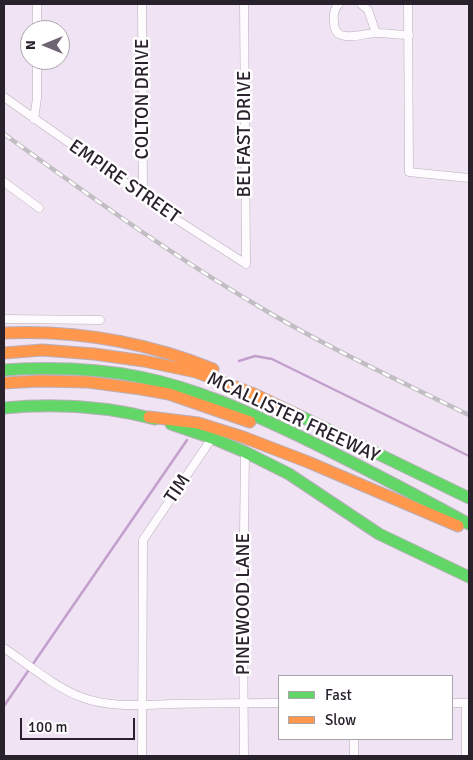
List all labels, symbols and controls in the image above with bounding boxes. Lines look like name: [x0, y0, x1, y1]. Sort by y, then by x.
north arrow: [20, 20, 70, 70]
street label: COLTON DRIVE: [132, 38, 154, 160]
text: N: [22, 40, 39, 50]
street label: BELFAST DRIVE: [234, 71, 256, 197]
street label: EMPIRE STREET: [64, 135, 184, 229]
street label: MCALLISTER FREEWAY: [203, 368, 383, 468]
street label: TIM: [160, 470, 196, 508]
street label: PINEWOOD LANE: [233, 533, 255, 675]
legend: [278, 675, 453, 740]
text: Fast: [325, 686, 352, 704]
scale bar: [22, 708, 138, 740]
text: Slow: [325, 711, 356, 729]
text: 100 m: [28, 718, 68, 736]

